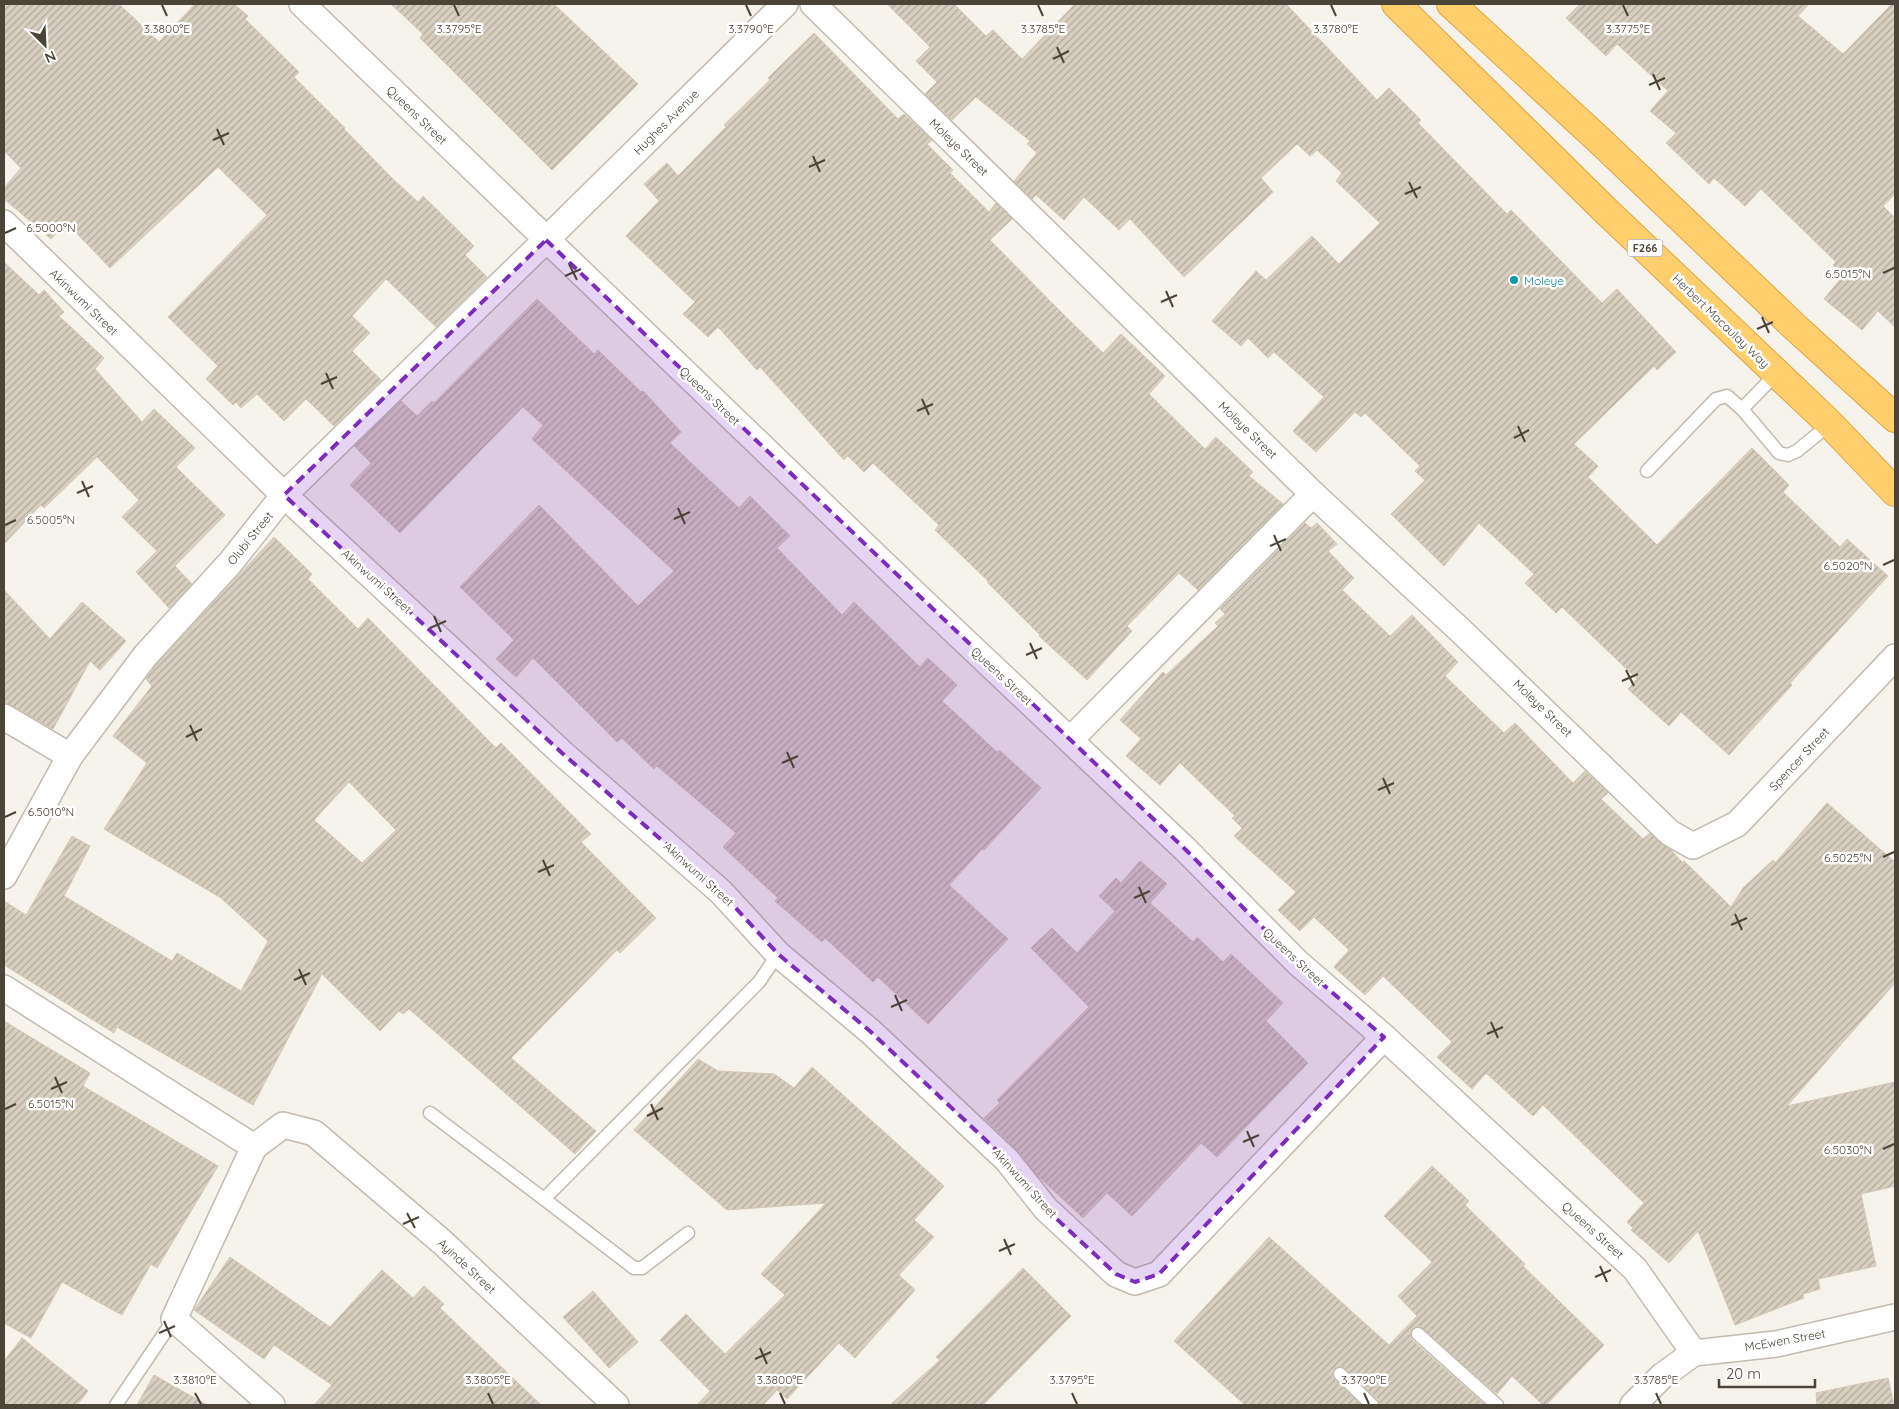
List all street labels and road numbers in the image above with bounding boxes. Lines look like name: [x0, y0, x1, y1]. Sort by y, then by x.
street label: Queens Street: [384, 82, 450, 148]
street label: Hughes Avenue: [630, 86, 702, 158]
street label: Moleye Street: [926, 115, 992, 179]
road number: F266: [1628, 240, 1662, 256]
street label: Akinwumi Street: [47, 266, 121, 338]
street label: Herbert Macaulay Way: [1669, 271, 1773, 371]
street label: Queens Street: [677, 363, 743, 429]
street label: Moleye Street: [1215, 398, 1281, 462]
street label: Olubi Street: [224, 508, 276, 568]
street label: Akinwumi Street: [339, 546, 415, 616]
street label: Queens Street: [968, 644, 1036, 708]
street label: Moleye Street: [1510, 676, 1576, 740]
street label: Spencer Street: [1766, 724, 1832, 794]
street label: Akinwumi Street: [661, 839, 737, 909]
street label: Queens Street: [1260, 925, 1328, 989]
street label: Akinwumi Street: [990, 1145, 1060, 1221]
street label: Queens Street: [1559, 1198, 1627, 1262]
street label: Ayinde Street: [435, 1235, 499, 1297]
street label: McEwen Street: [1743, 1326, 1827, 1354]

